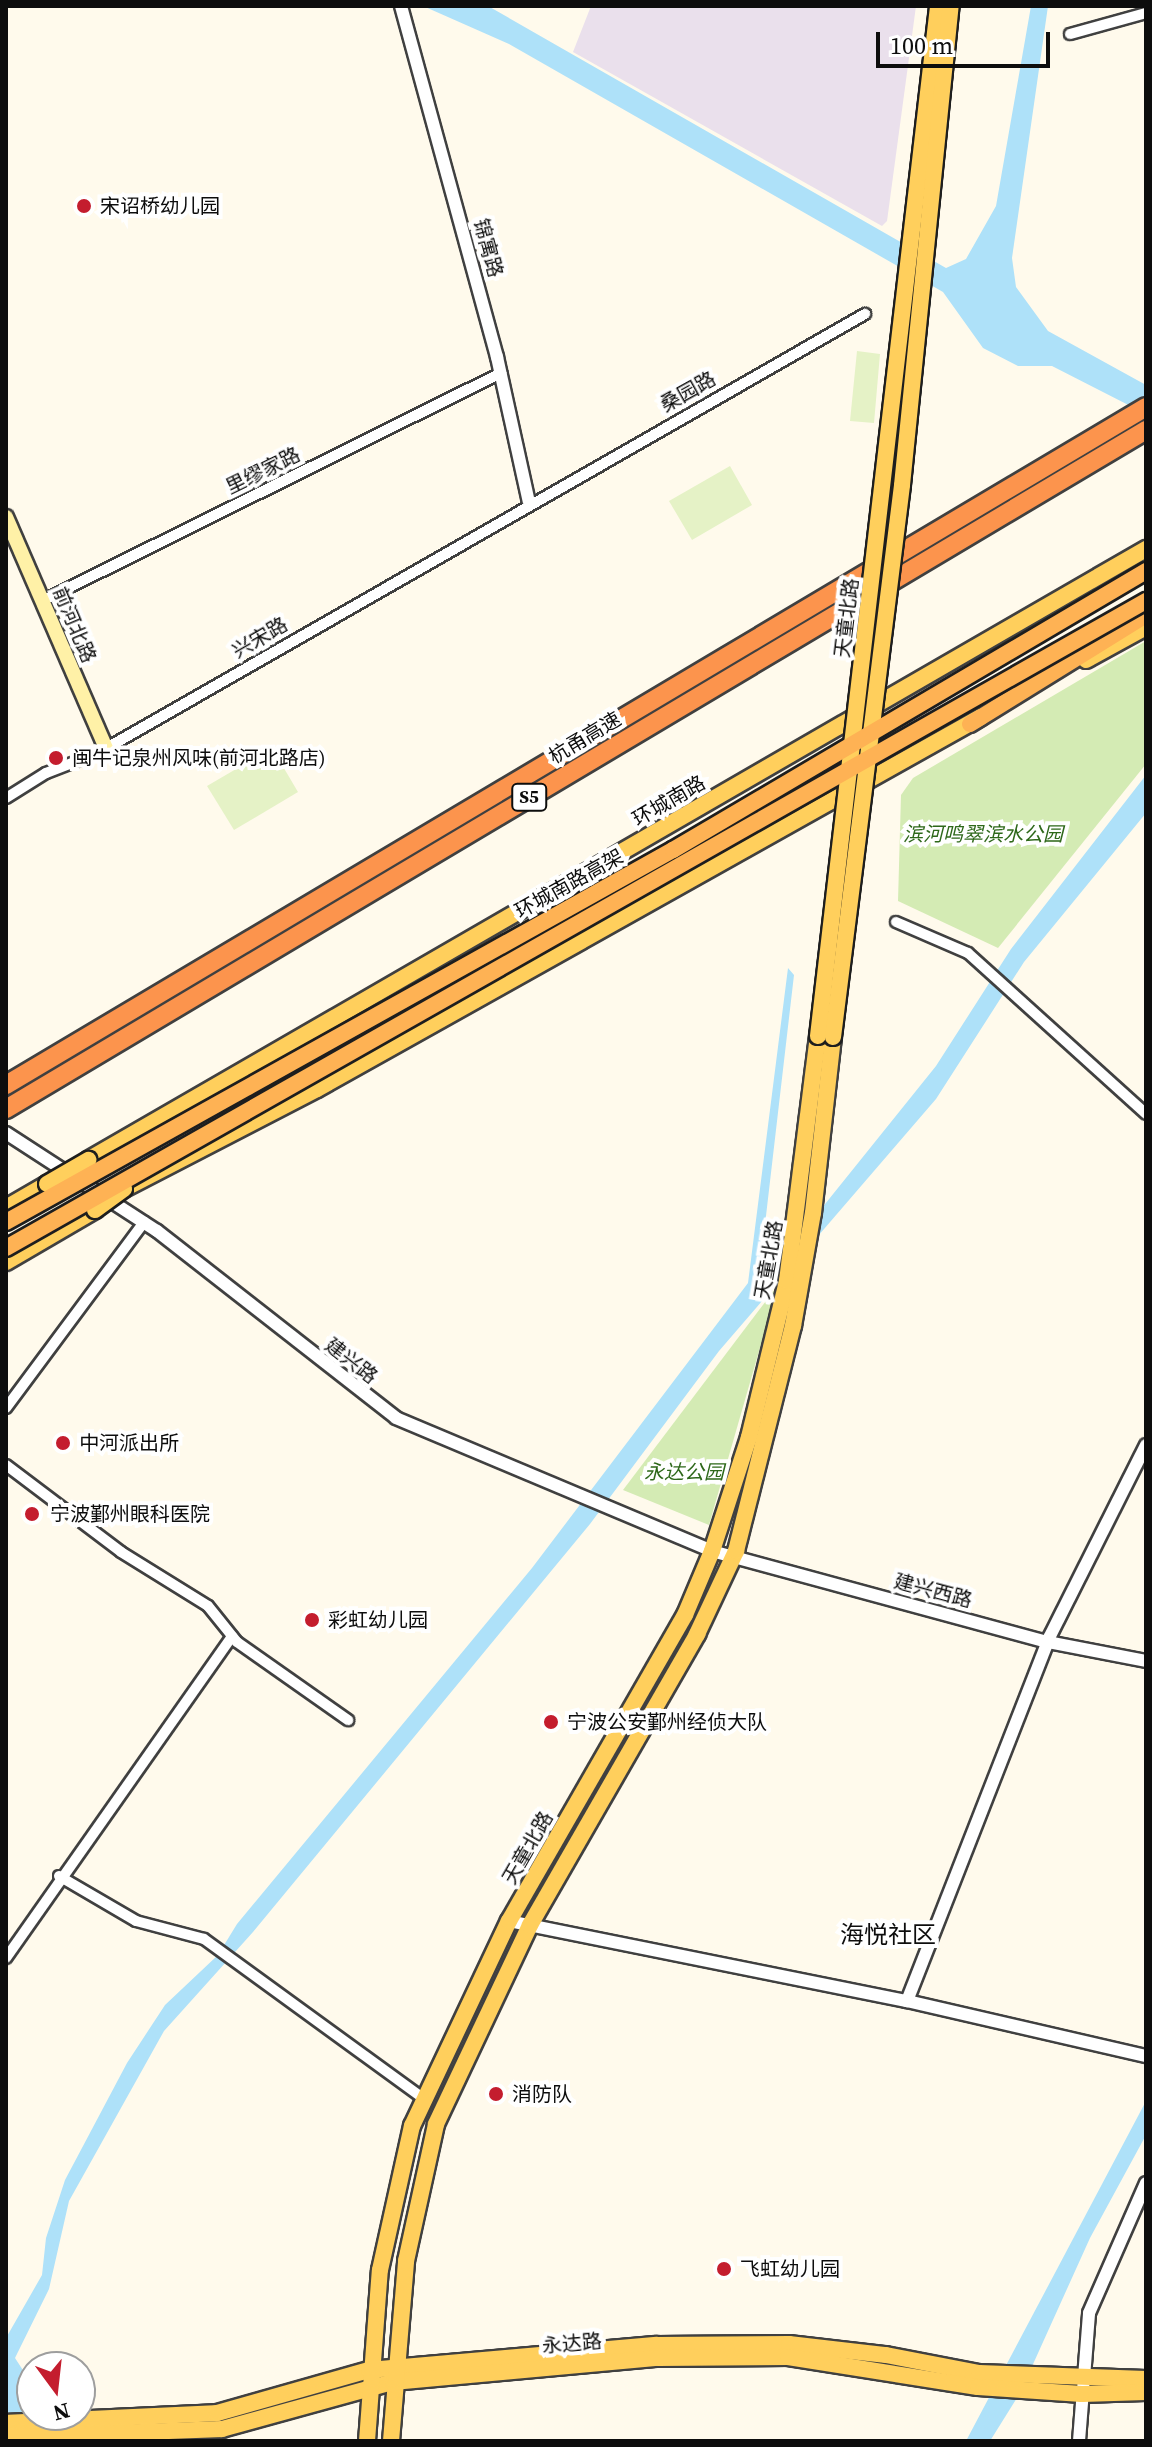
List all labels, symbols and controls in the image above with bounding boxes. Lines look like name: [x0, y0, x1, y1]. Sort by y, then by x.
scale bar: [880, 16, 1054, 66]
text: 100 m: [890, 29, 953, 62]
place label: 宋诏桥幼儿园: [100, 194, 220, 218]
marker: 宋诏桥幼儿园: [75, 197, 93, 215]
street label: 锦寓路: [469, 216, 507, 280]
street label: 桑园路: [656, 367, 720, 417]
street label: 里缪家路: [222, 443, 304, 499]
street label: 天童北路: [830, 577, 864, 659]
street label: 前河北路: [47, 583, 101, 667]
street label: 兴宋路: [228, 613, 292, 663]
street label: 杭甬高速: [545, 707, 625, 769]
place label: 闽牛记泉州风味(前河北路店): [72, 746, 326, 770]
marker: 闽牛记泉州风味(前河北路店): [47, 749, 65, 767]
street label: 环城南路: [628, 771, 710, 831]
road number: S5: [511, 783, 547, 811]
park label: 滨河鸣翠滨水公园: [903, 822, 1063, 846]
street label: 环城南路高架: [511, 844, 627, 924]
street label: 天童北路: [750, 1219, 788, 1301]
street label: 建兴路: [320, 1333, 382, 1389]
place label: 中河派出所: [79, 1431, 179, 1455]
marker: 中河派出所: [54, 1434, 72, 1452]
park label: 永达公园: [644, 1460, 724, 1484]
place label: 宁波鄞州眼科医院: [50, 1502, 210, 1526]
marker: 宁波鄞州眼科医院: [21, 1503, 43, 1525]
street label: 建兴西路: [891, 1569, 975, 1613]
place label: 彩虹幼儿园: [328, 1608, 428, 1632]
marker: 彩虹幼儿园: [303, 1611, 321, 1629]
place label: 宁波公安鄞州经侦大队: [567, 1710, 767, 1734]
marker: 宁波公安鄞州经侦大队: [542, 1713, 560, 1731]
street label: 天童北路: [498, 1807, 558, 1889]
district label: 海悦社区: [840, 1921, 936, 1949]
place label: 消防队: [512, 2082, 572, 2106]
marker: 消防队: [487, 2085, 505, 2103]
place label: 飞虹幼儿园: [740, 2257, 840, 2281]
marker: 飞虹幼儿园: [715, 2260, 733, 2278]
street label: 永达路: [541, 2329, 603, 2359]
north arrow: [16, 2351, 96, 2431]
text: N: [50, 2396, 73, 2429]

